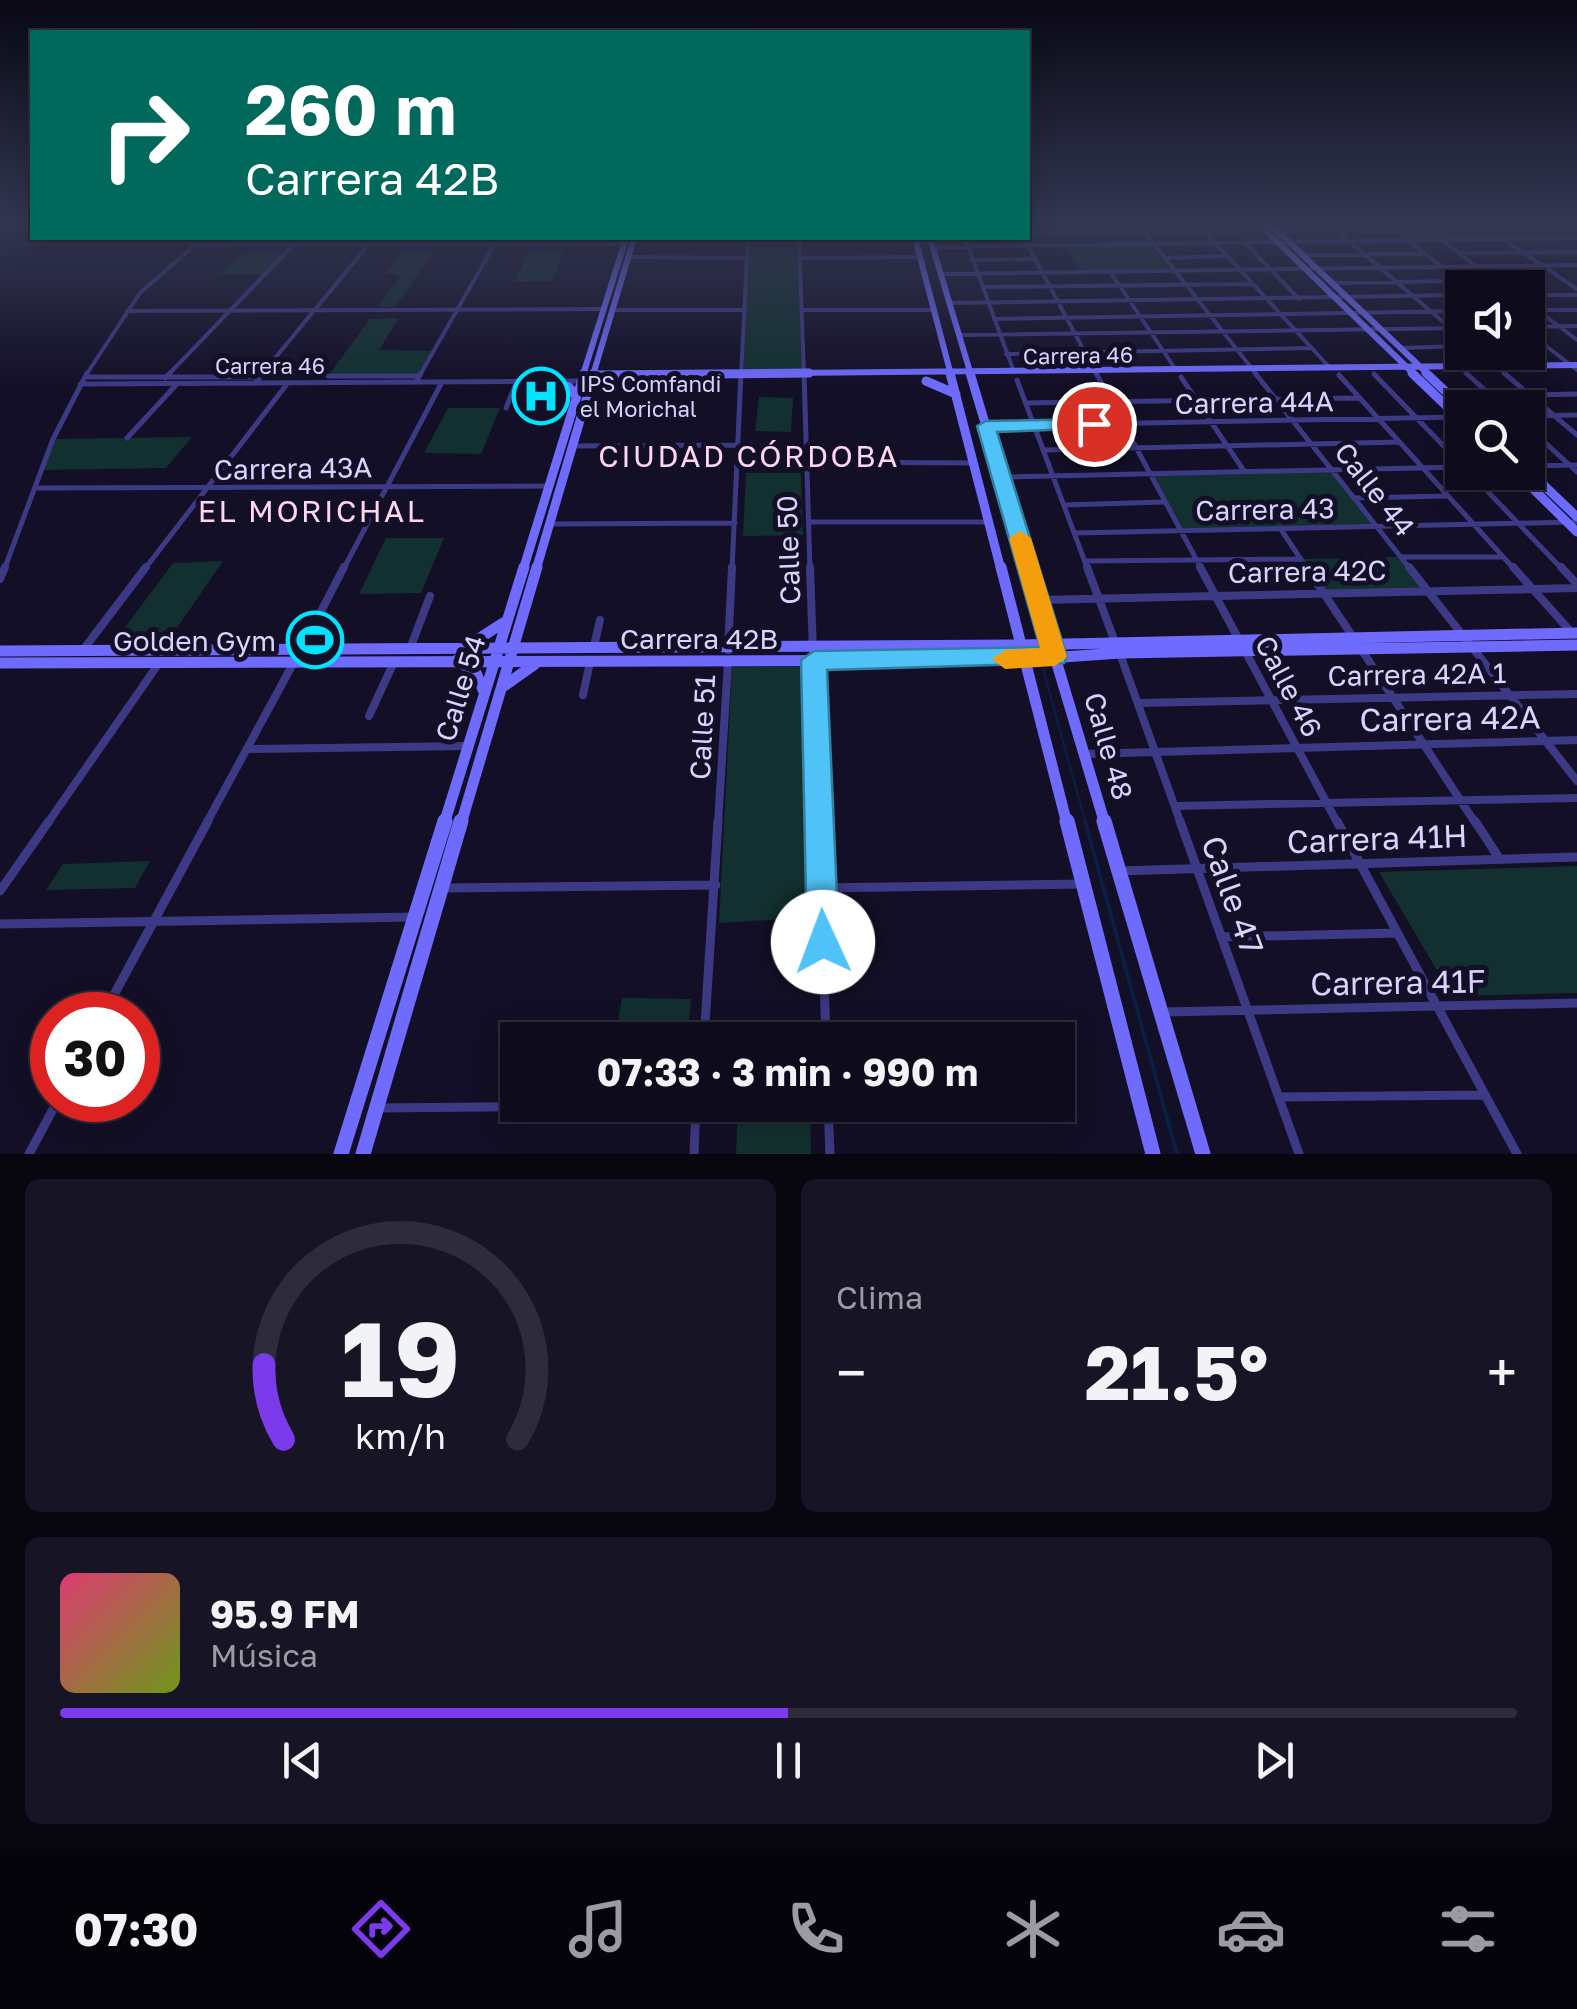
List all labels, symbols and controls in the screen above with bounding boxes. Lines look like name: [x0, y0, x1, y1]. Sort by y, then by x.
text: 260 m: [245, 66, 456, 150]
icon: right: [80, 70, 210, 200]
text: Carrera 42B: [245, 151, 499, 205]
map controls: [1445, 270, 1545, 490]
button: sound: [1445, 270, 1545, 370]
street label: Carrera 46: [1023, 341, 1133, 369]
street label: Carrera 46: [215, 352, 325, 379]
hospital icon: IPS Comfandi el Morichal: [511, 366, 571, 426]
place label: IPS Comfandi el Morichal: [580, 370, 722, 422]
pin: [1052, 382, 1137, 467]
street label: Carrera 44A: [1174, 384, 1334, 420]
button: search: [1445, 390, 1545, 490]
icon: arrive: [1067, 397, 1122, 452]
street label: Calle 44: [1328, 436, 1422, 542]
district label: CIUDAD CÓRDOBA: [598, 438, 900, 474]
street label: Carrera 43A: [214, 450, 373, 486]
street label: Carrera 43: [1195, 491, 1335, 527]
district label: EL MORICHAL: [198, 493, 426, 529]
street label: Calle 50: [770, 495, 806, 605]
street label: Carrera 42C: [1227, 553, 1387, 589]
sports icon: Golden Gym: [285, 610, 345, 670]
street label: Carrera 42B: [620, 622, 778, 655]
place label: Golden Gym: [113, 624, 276, 657]
street label: Calle 46: [1249, 630, 1329, 742]
street label: Calle 54: [428, 631, 492, 745]
street label: Carrera 42A 1: [1327, 656, 1507, 692]
street label: Calle 51: [683, 673, 721, 781]
street label: Calle 48: [1078, 689, 1140, 803]
street label: Carrera 42A: [1359, 697, 1541, 739]
street label: Carrera 41H: [1286, 816, 1468, 860]
street label: Calle 47: [1194, 831, 1272, 959]
position arrow: [771, 890, 875, 994]
street label: Carrera 41F: [1310, 961, 1486, 1003]
speed limit sign: 30: [30, 992, 160, 1122]
text: 07:33 · 3 min · 990 m: [597, 1049, 978, 1094]
text: Clima: [836, 1278, 923, 1316]
text: 19: [341, 1295, 460, 1420]
text: 21.5°: [1085, 1326, 1268, 1417]
text: −: [836, 1339, 866, 1405]
text: +: [1487, 1339, 1517, 1405]
text: km/h: [355, 1414, 446, 1457]
text: 95.9 FM: [210, 1591, 360, 1636]
text: Música: [210, 1636, 318, 1674]
icon: previous: [275, 1733, 330, 1788]
icon: pause: [761, 1733, 816, 1788]
icon: next: [1247, 1733, 1302, 1788]
icon: directions: [346, 1894, 416, 1964]
icon: music: [563, 1894, 633, 1964]
icon: phone: [781, 1894, 851, 1964]
icon: climate: [998, 1894, 1068, 1964]
icon: car: [1216, 1894, 1286, 1964]
icon: filters: [1433, 1894, 1503, 1964]
text: 07:30: [74, 1902, 199, 1956]

